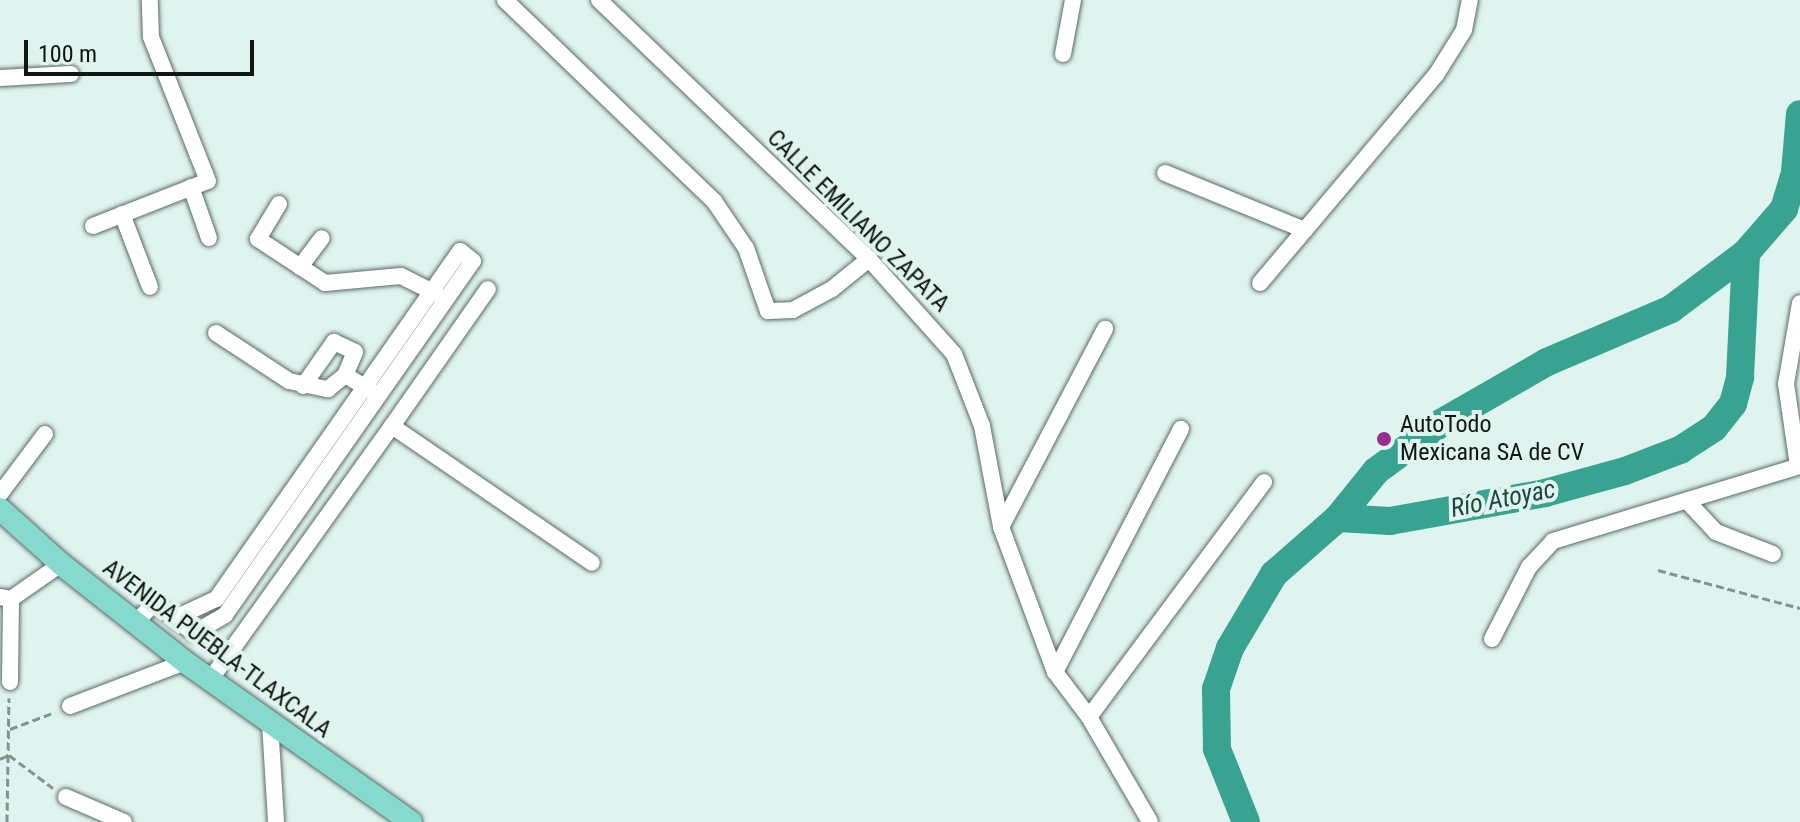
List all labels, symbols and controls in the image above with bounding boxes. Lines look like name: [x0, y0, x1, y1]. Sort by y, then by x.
scale bar: [28, 24, 258, 74]
text: 100 m: [38, 40, 97, 68]
street label: CALLE EMILIANO ZAPATA: [761, 124, 955, 318]
place label: AutoTodo Mexicana SA de CV: [1400, 411, 1584, 467]
marker: AutoTodo Mexicana SA de CV: [1375, 430, 1393, 448]
water label: Río Atoyac: [1448, 474, 1558, 524]
street label: AVENIDA PUEBLA-TLAXCALA: [97, 554, 337, 744]

